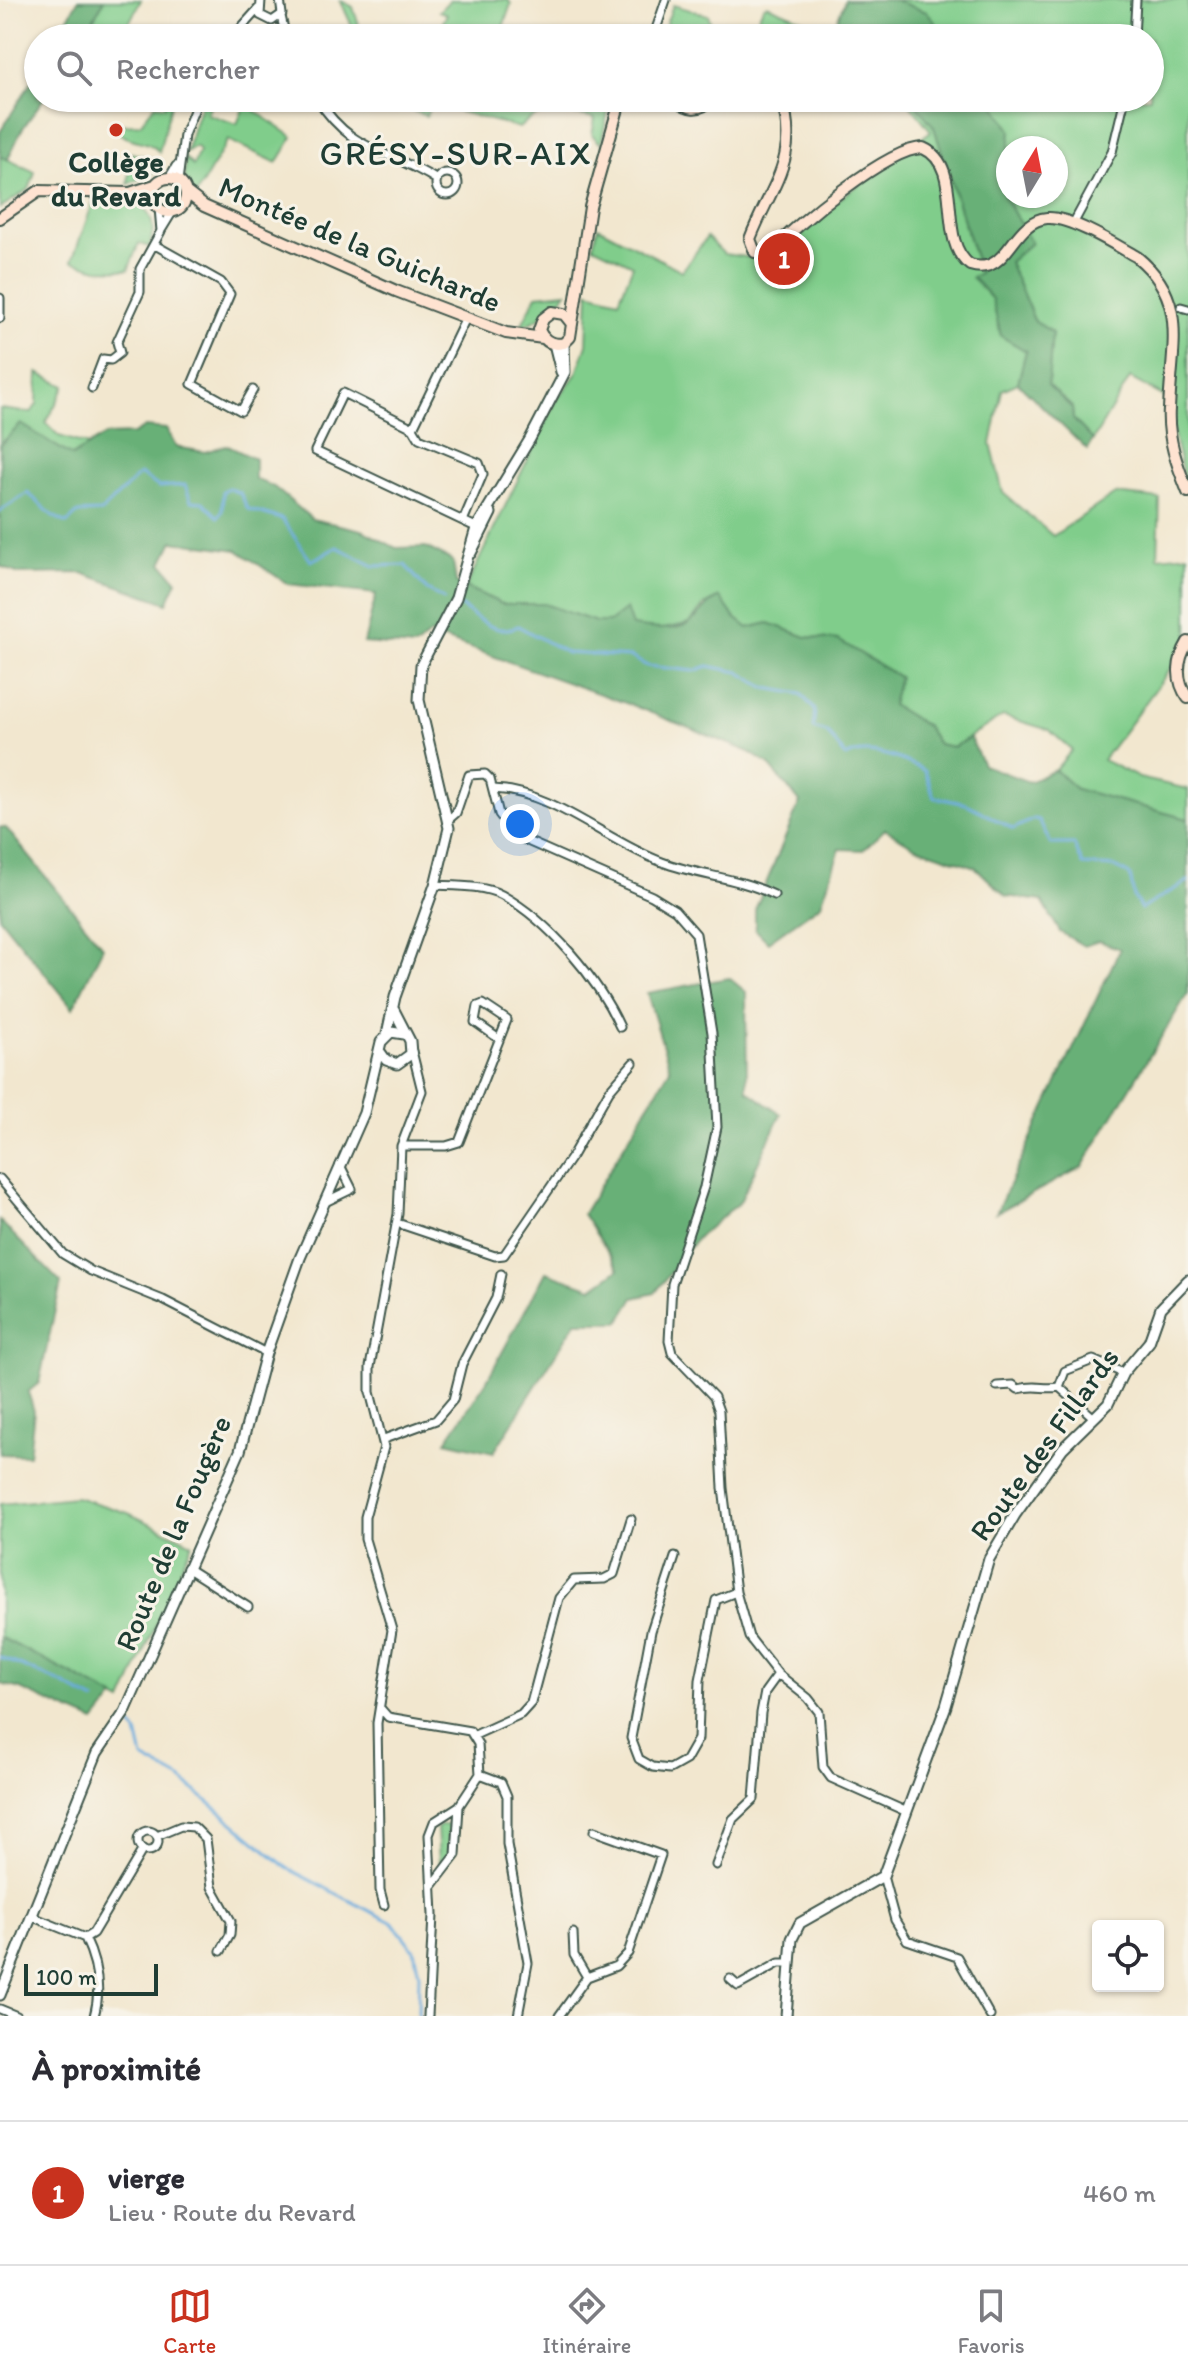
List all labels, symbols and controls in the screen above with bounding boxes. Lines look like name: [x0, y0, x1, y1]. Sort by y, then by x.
search box: [24, 24, 1164, 112]
icon: search: [52, 46, 96, 90]
text: Rechercher: [116, 50, 260, 87]
marker: Collège du Revard: [107, 121, 125, 139]
district label: GRÉSY-SUR-AIX: [320, 133, 592, 174]
north arrow: [996, 136, 1068, 208]
place label: Collège du Revard: [51, 143, 182, 214]
street label: Montée de la Guicharde: [213, 168, 507, 320]
pin: 1: [758, 229, 810, 289]
your location: [500, 804, 540, 844]
street label: Route des Fillards: [961, 1340, 1127, 1548]
street label: Route de la Fougère: [107, 1410, 239, 1656]
map controls: [1092, 1920, 1164, 1992]
button: locate: [1092, 1920, 1164, 1992]
scale bar: [24, 1960, 158, 1996]
text: 100 m: [36, 1964, 97, 1991]
text: À proximité: [32, 2048, 201, 2089]
text: vierge: [108, 2159, 185, 2196]
text: 1: [52, 2177, 64, 2209]
text: 460 m: [1083, 2177, 1156, 2209]
text: Lieu · Route du Revard: [108, 2196, 356, 2228]
tab: Carte: [163, 2284, 216, 2359]
tab: Itinéraire: [543, 2284, 631, 2359]
tab: Favoris: [958, 2284, 1025, 2359]

